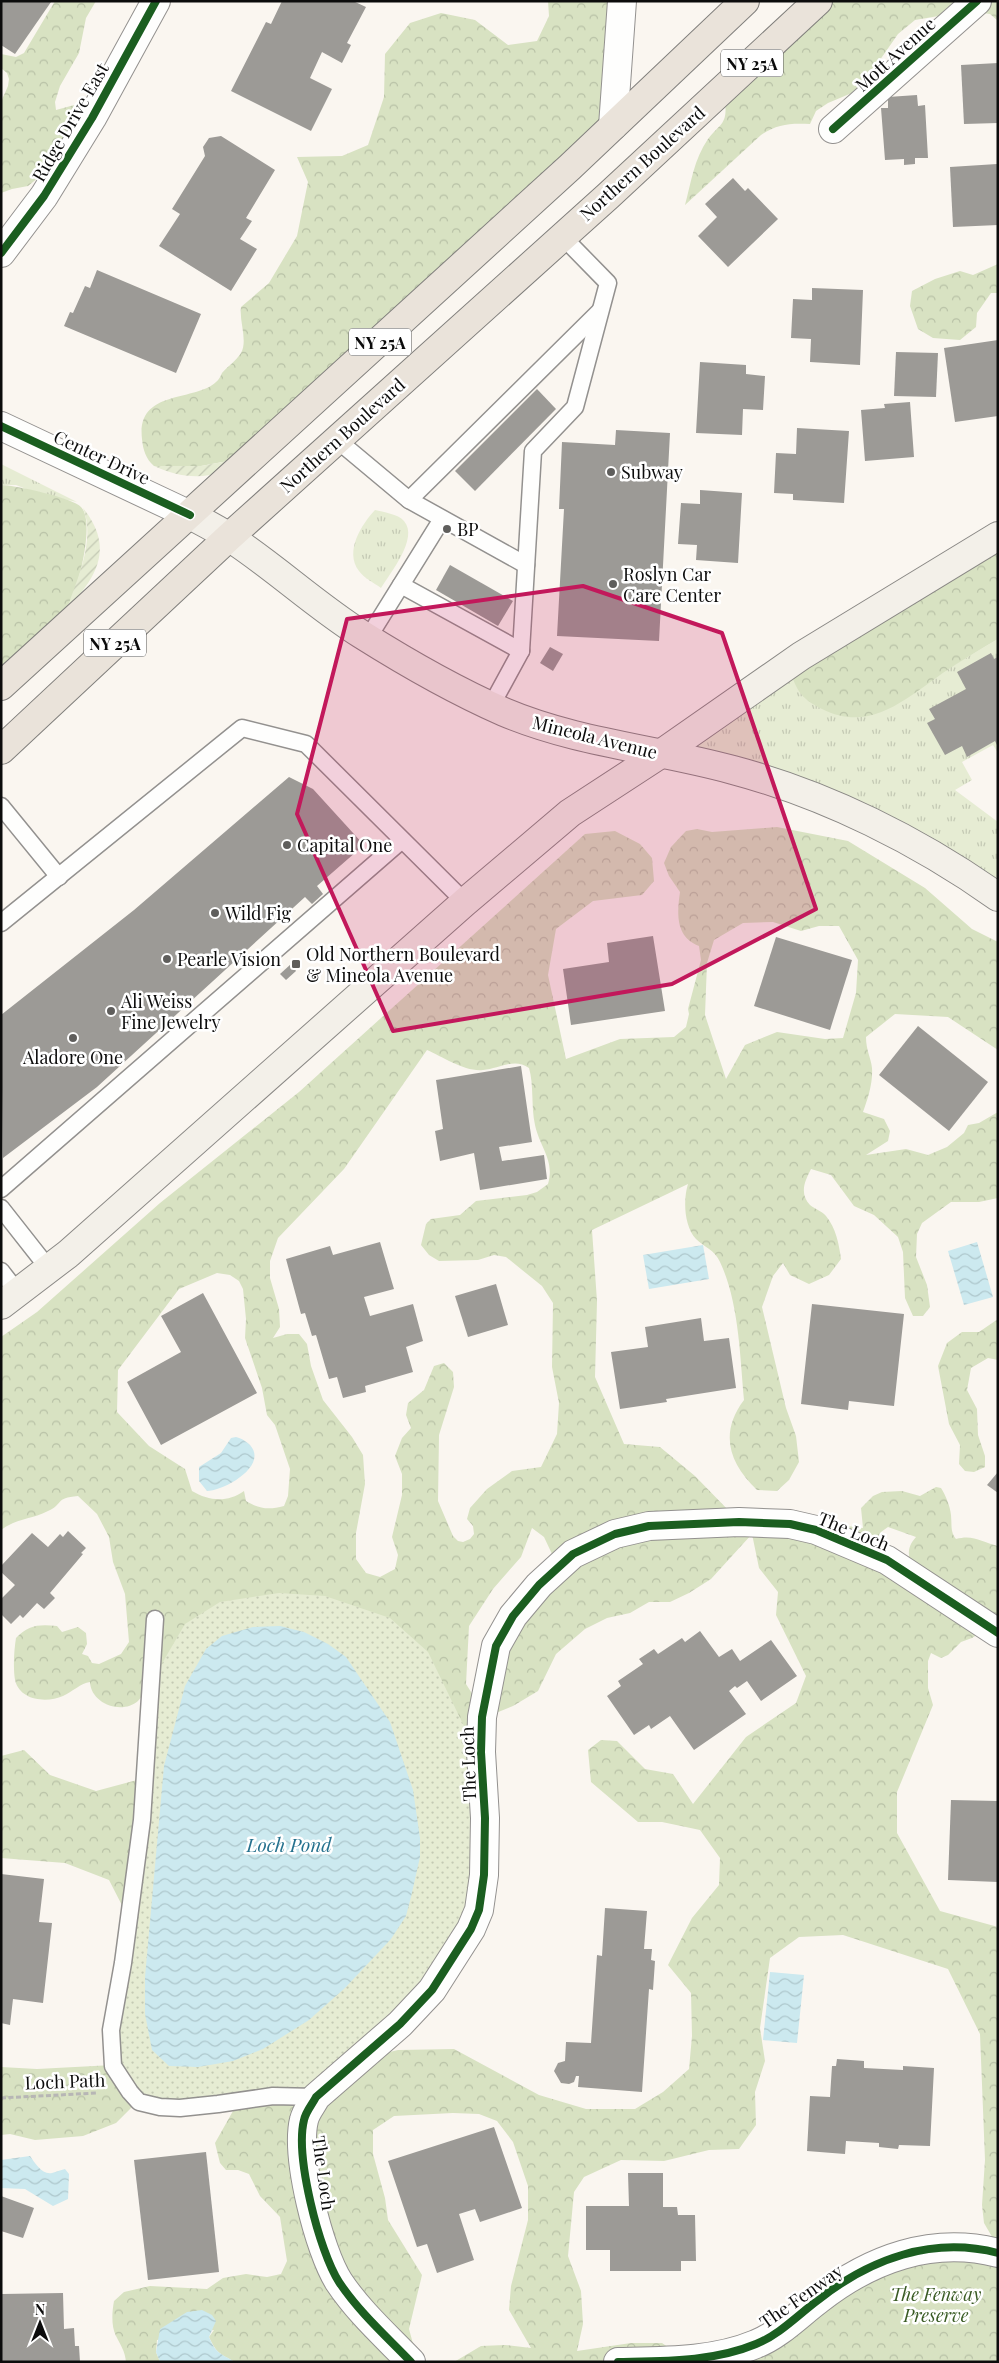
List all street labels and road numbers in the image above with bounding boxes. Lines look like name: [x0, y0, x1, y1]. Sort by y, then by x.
street label: Mott Avenue: [850, 12, 940, 96]
road number: NY 25A: [721, 49, 783, 76]
street label: Ridge Drive East: [26, 58, 114, 186]
street label: Northern Boulevard: [574, 100, 710, 226]
road number: NY 25A: [349, 328, 411, 356]
street label: Northern Boulevard: [274, 372, 410, 498]
street label: Center Drive: [50, 424, 154, 490]
road number: NY 25A: [84, 630, 146, 656]
street label: Mineola Avenue: [530, 710, 660, 764]
street label: The Loch: [815, 1506, 894, 1556]
street label: The Loch: [455, 1726, 481, 1802]
street label: Loch Path: [24, 2068, 106, 2094]
street label: The Loch: [307, 2134, 341, 2212]
street label: The Fenway: [755, 2259, 847, 2333]

